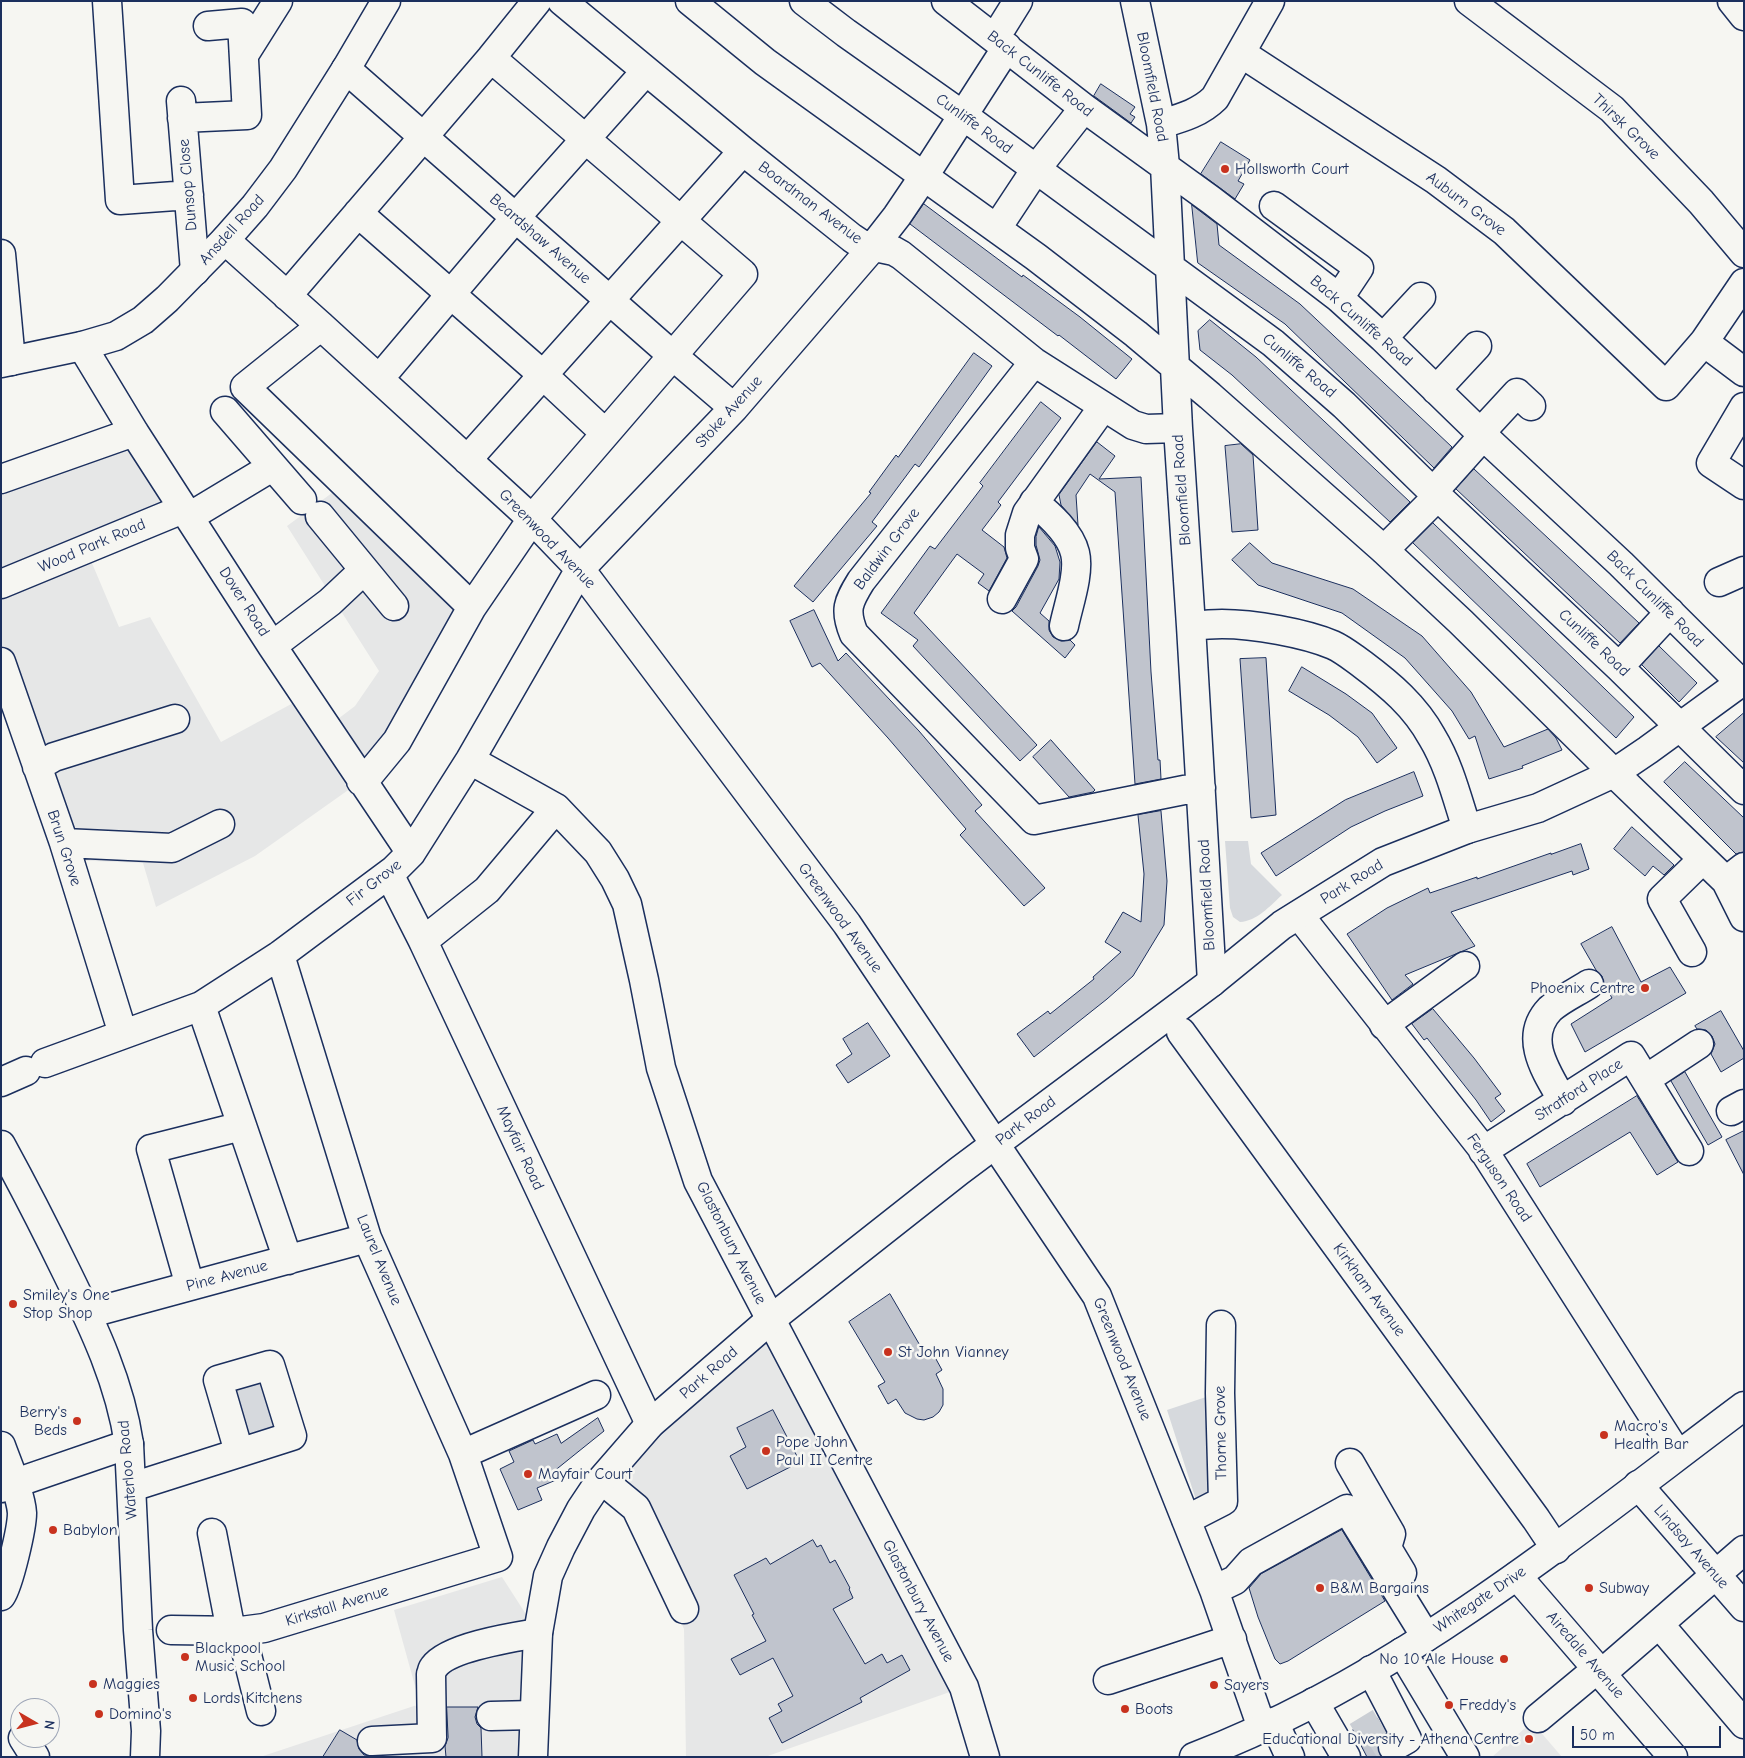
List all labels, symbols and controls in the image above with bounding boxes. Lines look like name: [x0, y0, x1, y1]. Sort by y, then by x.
street label: Back Cunliffe Road: [983, 27, 1097, 121]
street label: Bloomfield Road: [1132, 30, 1172, 144]
street label: Cunliffe Road: [932, 90, 1016, 158]
street label: Thirsk Grove: [1588, 90, 1664, 164]
street label: Dunsop Close: [174, 138, 202, 232]
street label: Boardman Avenue: [754, 158, 866, 248]
place label: Hollsworth Court: [1235, 159, 1349, 179]
marker: Hollsworth Court: [1219, 163, 1231, 175]
street label: Auburn Grove: [1422, 168, 1510, 240]
street label: Beardshaw Avenue: [486, 190, 594, 288]
street label: Ansdell Road: [195, 191, 269, 269]
street label: Back Cunliffe Road: [1306, 271, 1416, 371]
street label: Cunliffe Road: [1258, 330, 1340, 402]
street label: Stoke Avenue: [691, 372, 767, 452]
street label: Bloomfield Road: [1169, 434, 1195, 546]
street label: Greenwood Avenue: [495, 485, 599, 593]
street label: Baldwin Grove: [850, 504, 924, 594]
street label: Wood Park Road: [36, 515, 148, 577]
street label: Back Cunliffe Road: [1602, 546, 1708, 652]
street label: Dover Road: [214, 564, 274, 640]
street label: Cunliffe Road: [1554, 605, 1634, 681]
street label: Brun Grove: [43, 808, 85, 888]
street label: Bloomfield Road: [1194, 839, 1220, 951]
street label: Fir Grove: [343, 855, 405, 911]
street label: Park Road: [1317, 855, 1387, 909]
street label: Greenwood Avenue: [794, 859, 886, 977]
place label: Phoenix Centre: [1530, 978, 1635, 998]
marker: Phoenix Centre: [1639, 982, 1651, 994]
street label: Stratford Place: [1531, 1054, 1627, 1126]
street label: Park Road: [992, 1092, 1060, 1150]
street label: Mayfair Road: [492, 1103, 548, 1193]
street label: Ferguson Road: [1462, 1130, 1536, 1226]
street label: Glastonbury Avenue: [692, 1178, 770, 1308]
street label: Laurel Avenue: [352, 1212, 406, 1308]
street label: Kirkham Avenue: [1329, 1240, 1409, 1340]
street label: Pine Avenue: [184, 1256, 270, 1296]
place label: Smiley's One Stop Shop: [23, 1285, 110, 1323]
street label: Greenwood Avenue: [1089, 1295, 1155, 1423]
marker: Smiley's One Stop Shop: [7, 1298, 19, 1310]
place label: St John Vianney: [898, 1342, 1009, 1362]
street label: Park Road: [676, 1343, 742, 1403]
marker: St John Vianney: [882, 1346, 894, 1358]
street label: Thorne Grove: [1211, 1386, 1231, 1480]
place label: Berry's Beds: [19, 1402, 67, 1440]
marker: Berry's Beds: [71, 1415, 83, 1427]
place label: Macro's Health Bar: [1614, 1416, 1688, 1454]
street label: Waterloo Road: [114, 1419, 142, 1521]
marker: Macro's Health Bar: [1598, 1429, 1610, 1441]
place label: Pope John Paul II Centre: [776, 1432, 873, 1470]
marker: Pope John Paul II Centre: [760, 1445, 772, 1457]
place label: Mayfair Court: [538, 1464, 632, 1484]
marker: Mayfair Court: [522, 1468, 534, 1480]
street label: Lindsay Avenue: [1649, 1501, 1733, 1593]
place label: Babylon: [63, 1520, 118, 1540]
marker: Babylon: [47, 1524, 59, 1536]
street label: Glastonbury Avenue: [878, 1537, 958, 1665]
street label: Whitegate Drive: [1430, 1562, 1530, 1638]
place label: B&M Bargains: [1330, 1578, 1429, 1598]
place label: Subway: [1599, 1578, 1649, 1598]
street label: Kirkstall Avenue: [283, 1581, 391, 1631]
marker: B&M Bargains: [1314, 1582, 1326, 1594]
marker: Subway: [1583, 1582, 1595, 1594]
street label: Airedale Avenue: [1542, 1607, 1628, 1703]
place label: Blackpool Music School: [195, 1638, 285, 1676]
place label: No 10 Ale House: [1379, 1649, 1494, 1669]
marker: Blackpool Music School: [179, 1651, 191, 1663]
marker: No 10 Ale House: [1498, 1653, 1510, 1665]
place label: Maggies: [103, 1674, 160, 1694]
place label: Sayers: [1224, 1675, 1269, 1695]
marker: Maggies: [87, 1678, 99, 1690]
marker: Sayers: [1208, 1679, 1220, 1691]
place label: Lords Kitchens: [203, 1688, 302, 1708]
marker: Lords Kitchens: [187, 1692, 199, 1704]
place label: Freddy's: [1459, 1695, 1516, 1715]
north arrow: [10, 1698, 60, 1748]
place label: Boots: [1135, 1699, 1173, 1719]
marker: Freddy's: [1443, 1699, 1455, 1711]
marker: Boots: [1119, 1703, 1131, 1715]
place label: Domino's: [109, 1704, 171, 1724]
marker: Domino's: [93, 1708, 105, 1720]
scale bar: [1575, 1716, 1724, 1748]
text: N: [40, 1719, 58, 1731]
text: 50 m: [1580, 1726, 1615, 1744]
place label: Educational Diversity - Athena Centre: [1262, 1729, 1519, 1749]
marker: Educational Diversity - Athena Centre: [1523, 1733, 1535, 1745]

